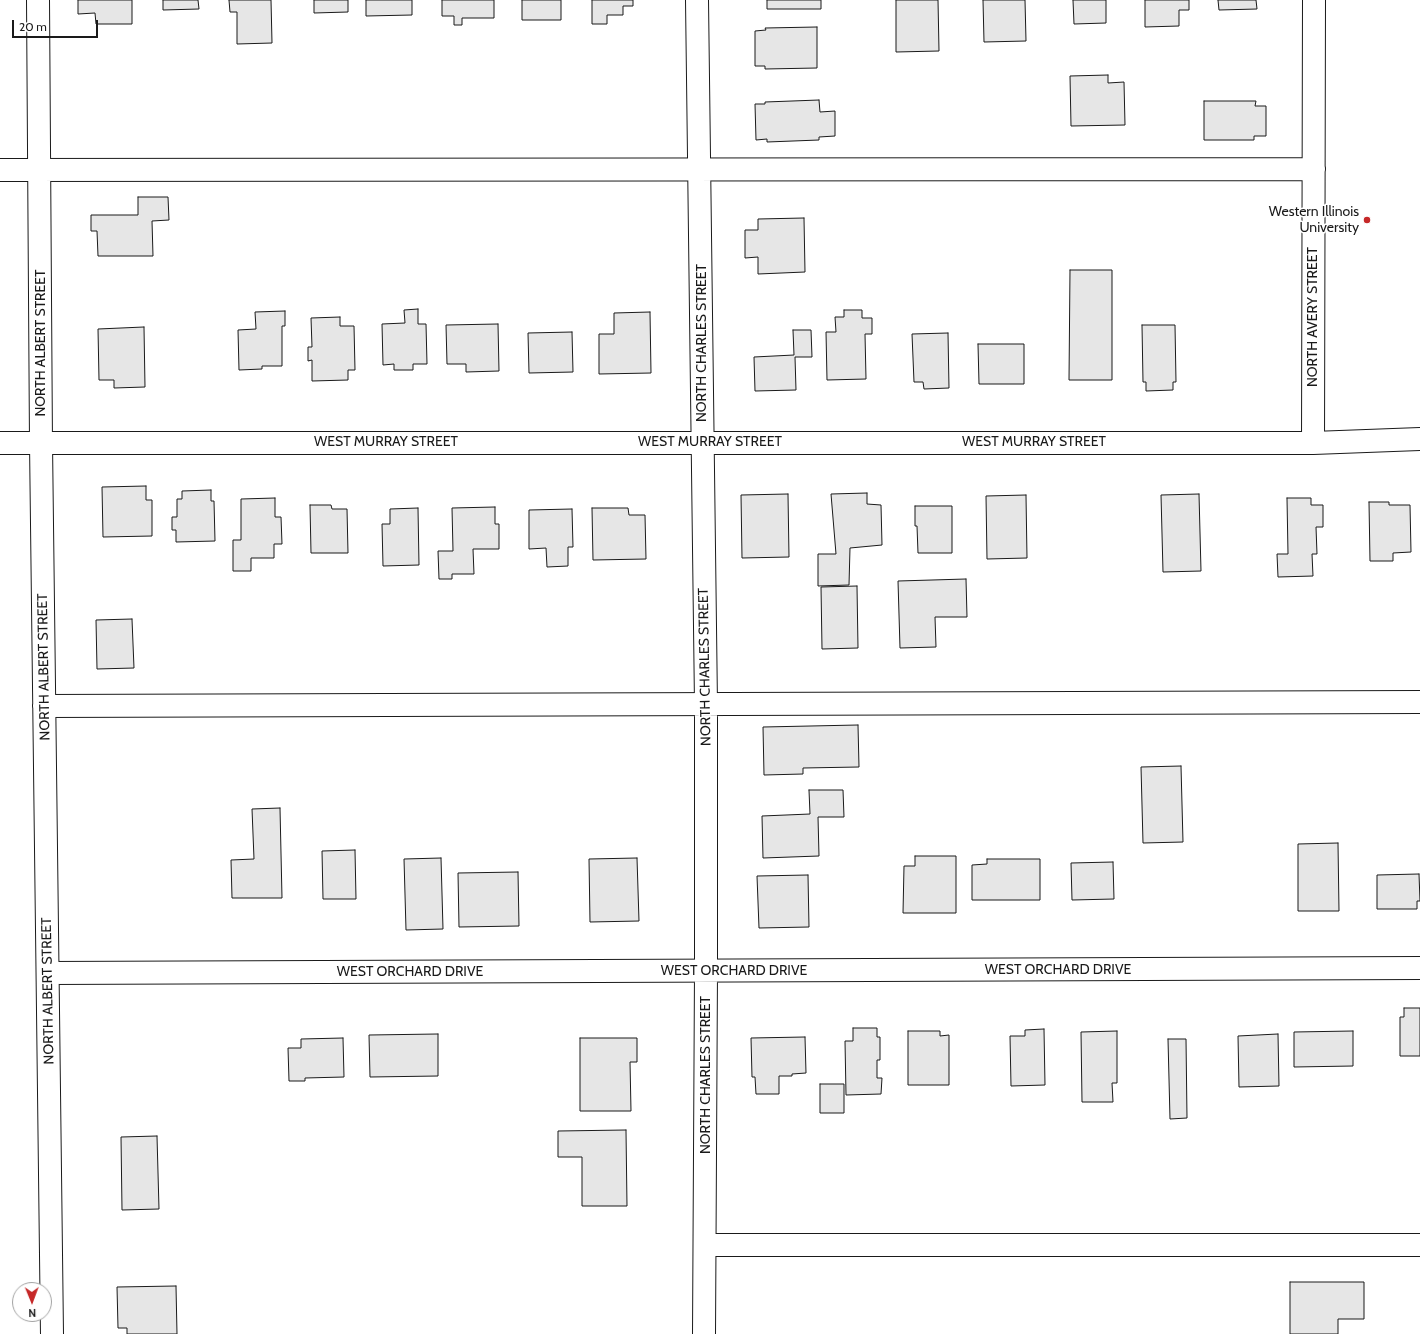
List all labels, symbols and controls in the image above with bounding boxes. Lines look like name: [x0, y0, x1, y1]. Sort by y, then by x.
scale bar: [14, 12, 100, 38]
text: 20 m: [19, 19, 47, 34]
place label: Western Illinois University: [1269, 204, 1359, 236]
marker: Western Illinois University: [1362, 215, 1372, 225]
street label: NORTH AVERY STREET: [1305, 247, 1321, 387]
street label: NORTH CHARLES STREET: [694, 264, 710, 422]
street label: NORTH ALBERT STREET: [33, 269, 49, 417]
street label: WEST MURRAY STREET: [314, 434, 458, 450]
street label: WEST MURRAY STREET: [638, 434, 782, 450]
street label: WEST MURRAY STREET: [962, 434, 1106, 450]
street label: NORTH CHARLES STREET: [695, 588, 715, 746]
street label: NORTH ALBERT STREET: [34, 593, 54, 741]
street label: NORTH ALBERT STREET: [38, 917, 58, 1065]
street label: WEST ORCHARD DRIVE: [985, 962, 1131, 978]
street label: WEST ORCHARD DRIVE: [661, 963, 807, 979]
street label: WEST ORCHARD DRIVE: [337, 964, 483, 980]
street label: NORTH CHARLES STREET: [698, 996, 714, 1154]
north arrow: [12, 1282, 52, 1322]
text: N: [28, 1306, 36, 1320]

